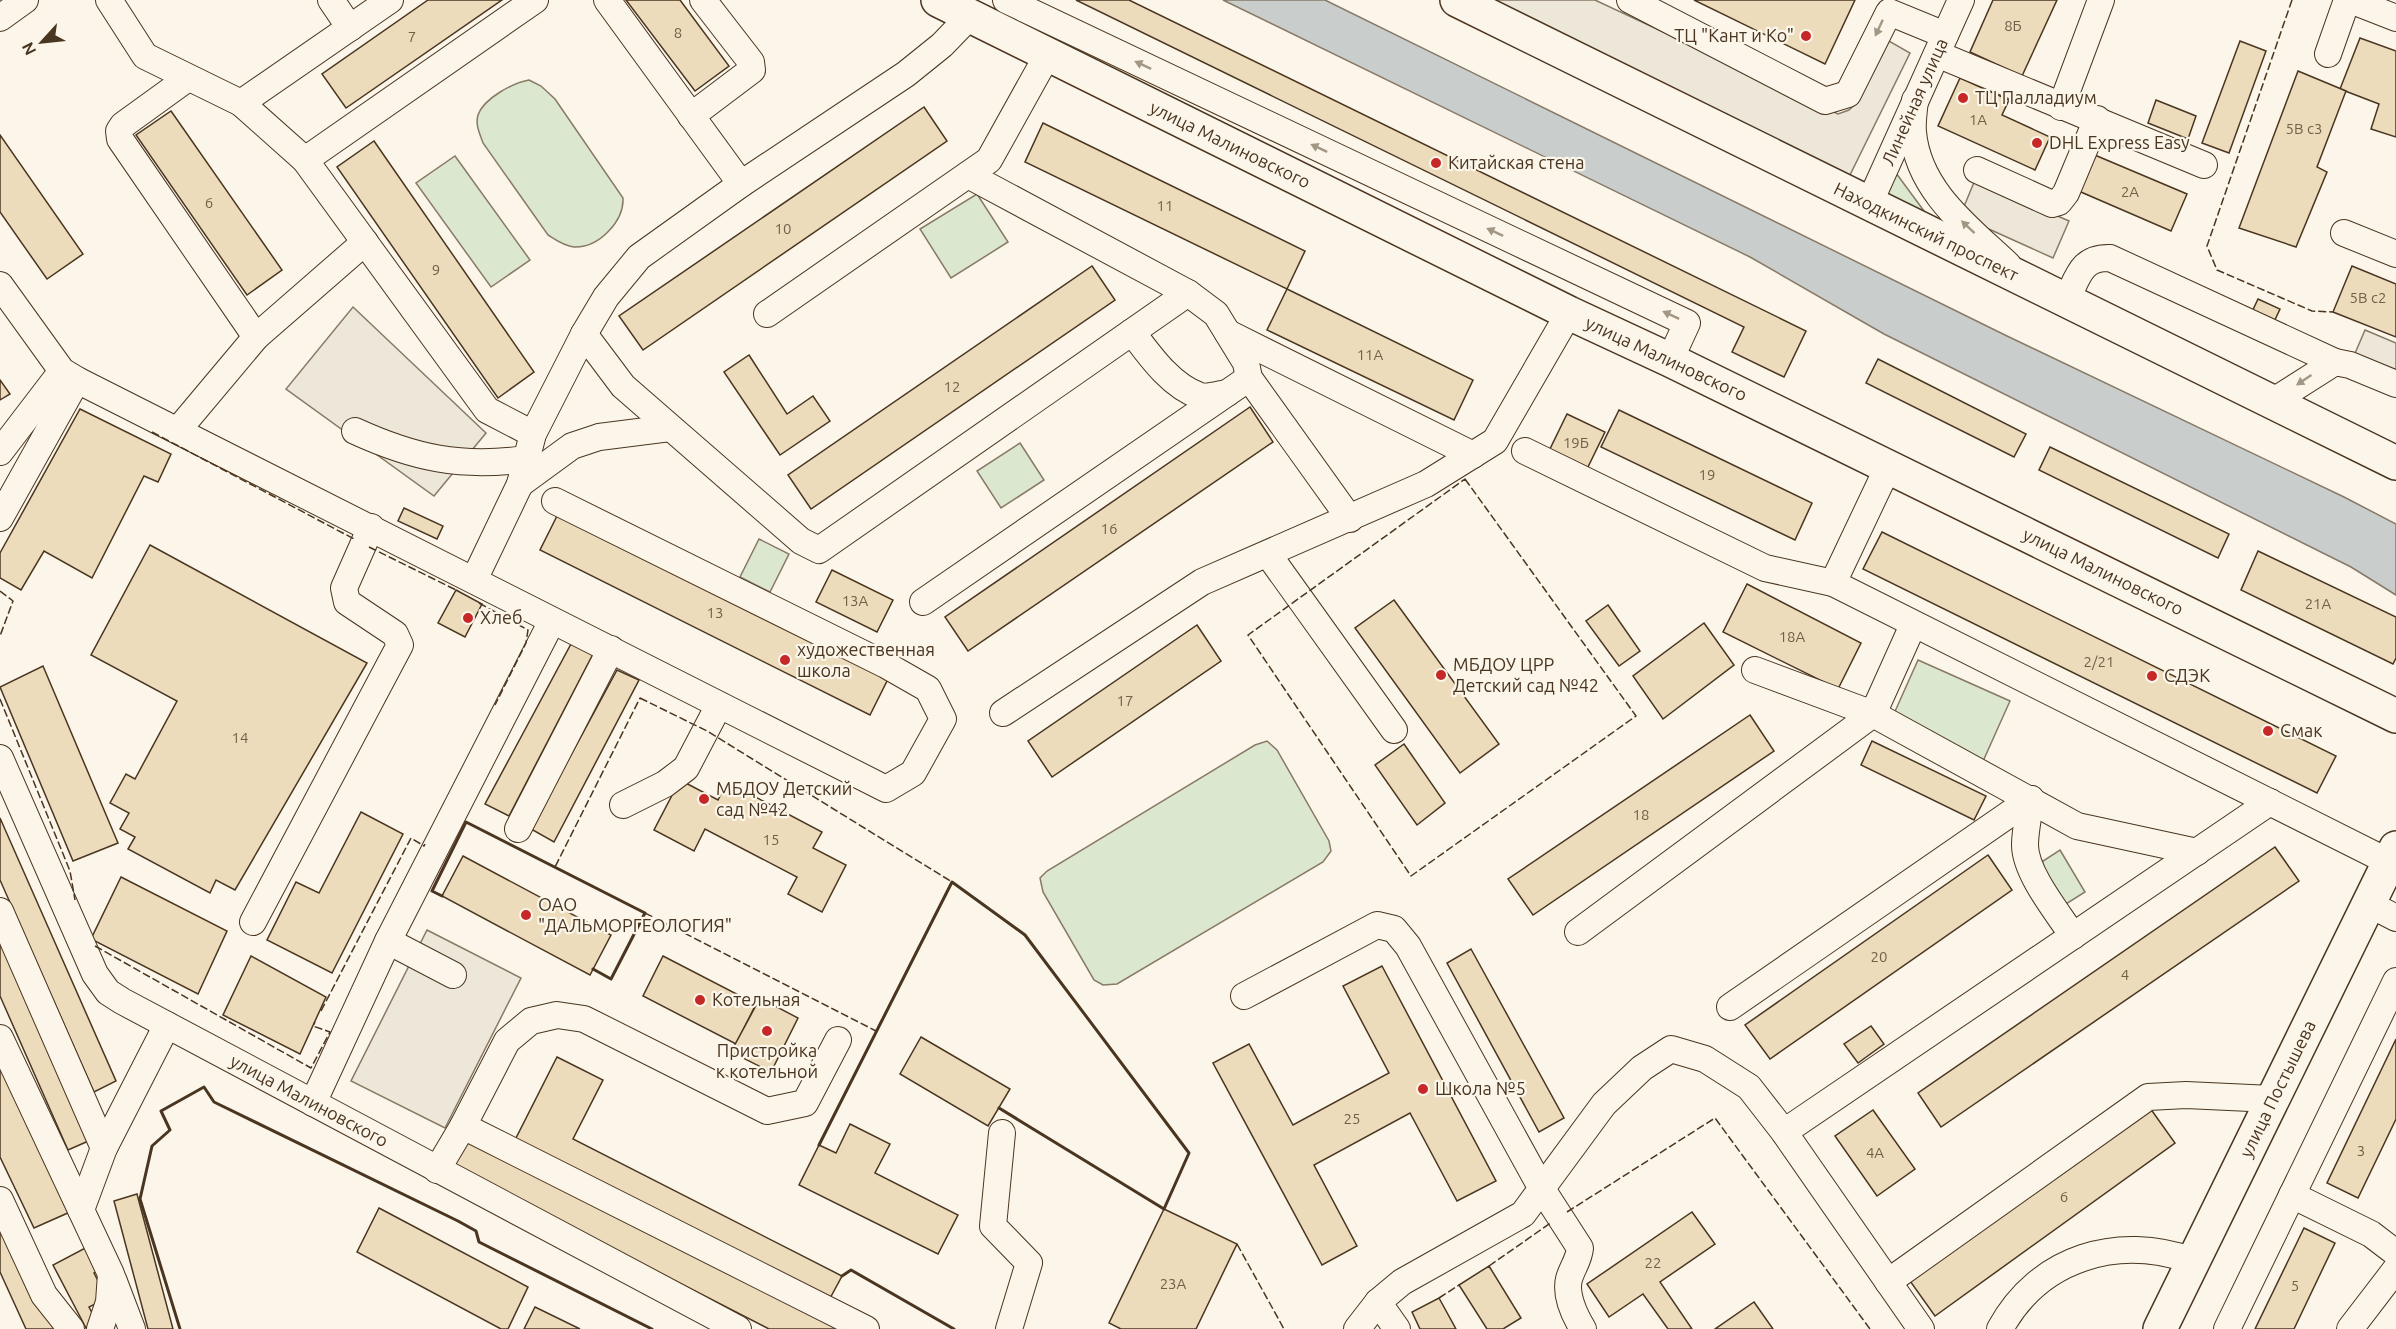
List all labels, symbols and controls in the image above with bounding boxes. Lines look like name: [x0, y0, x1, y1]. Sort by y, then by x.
north arrow: [12, 12, 72, 72]
house number: 8Б: [2004, 17, 2022, 34]
one-way arrow: [1875, 19, 1884, 36]
house number: 8: [674, 24, 682, 41]
place label: ТЦ "Кант и Ко": [1674, 25, 1794, 45]
house number: 7: [408, 28, 416, 45]
marker: ТЦ "Кант и Ко": [1799, 29, 1813, 43]
street label: Линейная улица: [1877, 35, 1951, 168]
text: N: [18, 39, 39, 58]
one-way arrow: [1134, 60, 1151, 69]
place label: ТЦ Палладиум: [1975, 87, 2097, 107]
marker: ТЦ Палладиум: [1956, 91, 1970, 105]
street label: улица Малиновского: [1147, 97, 1314, 192]
house number: 1А: [1969, 111, 1987, 128]
house number: 5В с3: [2286, 120, 2322, 137]
place label: DHL Express Easy: [2049, 132, 2190, 152]
marker: DHL Express Easy: [2030, 136, 2044, 150]
one-way arrow: [1310, 144, 1327, 153]
place label: Китайская стена: [1448, 152, 1585, 172]
marker: Китайская стена: [1429, 156, 1443, 170]
street label: Находкинский проспект: [1831, 178, 2022, 284]
house number: 2А: [2121, 183, 2139, 200]
house number: 6: [205, 194, 213, 211]
house number: 11: [1157, 197, 1173, 214]
house number: 10: [775, 220, 791, 237]
one-way arrow: [1960, 220, 1975, 234]
one-way arrow: [1486, 227, 1503, 236]
house number: 9: [432, 261, 440, 278]
house number: 5В с2: [2350, 289, 2386, 306]
one-way arrow: [1663, 311, 1680, 320]
street label: улица Малиновского: [1582, 312, 1750, 404]
house number: 11А: [1357, 346, 1384, 363]
one-way arrow: [2297, 374, 2313, 386]
house number: 12: [944, 378, 960, 395]
house number: 19Б: [1563, 434, 1589, 451]
house number: 19: [1699, 466, 1715, 483]
house number: 16: [1101, 520, 1117, 537]
street label: улица Малиновского: [2020, 524, 2187, 619]
house number: 13А: [842, 592, 869, 609]
house number: 21А: [2305, 595, 2332, 612]
house number: 13: [707, 604, 723, 621]
place label: Хлеб: [480, 607, 522, 627]
marker: Хлеб: [461, 611, 475, 625]
house number: 18А: [1779, 628, 1806, 645]
place label: художественная школа: [797, 639, 935, 680]
marker: художественная школа: [778, 653, 792, 667]
house number: 2/21: [2084, 653, 2114, 670]
place label: МБДОУ ЦРР Детский сад №42: [1453, 654, 1599, 695]
place label: СДЭК: [2164, 665, 2210, 685]
marker: МБДОУ ЦРР Детский сад №42: [1434, 668, 1448, 682]
marker: СДЭК: [2145, 669, 2159, 683]
house number: 17: [1117, 692, 1133, 709]
place label: Смак: [2280, 720, 2323, 740]
marker: Смак: [2261, 724, 2275, 738]
house number: 14: [232, 729, 248, 746]
place label: МБДОУ Детский сад №42: [716, 778, 852, 819]
marker: МБДОУ Детский сад №42: [697, 792, 711, 806]
house number: 18: [1633, 806, 1649, 823]
house number: 15: [763, 831, 779, 848]
place label: ОАО "ДАЛЬМОРГЕОЛОГИЯ": [538, 894, 732, 935]
marker: ОАО "ДАЛЬМОРГЕОЛОГИЯ": [519, 908, 533, 922]
house number: 20: [1871, 948, 1887, 965]
house number: 4: [2121, 966, 2129, 983]
place label: Котельная: [712, 989, 801, 1009]
marker: Котельная: [693, 993, 707, 1007]
street label: улица Постышева: [2235, 1017, 2319, 1160]
marker: Пристройка к котельной: [760, 1024, 774, 1038]
place label: Пристройка к котельной: [716, 1040, 818, 1081]
street label: улица Малиновского: [227, 1050, 392, 1150]
place label: Школа №5: [1435, 1078, 1526, 1098]
marker: Школа №5: [1416, 1082, 1430, 1096]
house number: 25: [1344, 1110, 1360, 1127]
house number: 3: [2357, 1142, 2365, 1159]
house number: 4А: [1866, 1144, 1884, 1161]
house number: 6: [2060, 1188, 2068, 1205]
house number: 22: [1645, 1254, 1661, 1271]
house number: 23А: [1160, 1275, 1187, 1292]
house number: 5: [2291, 1277, 2299, 1294]

